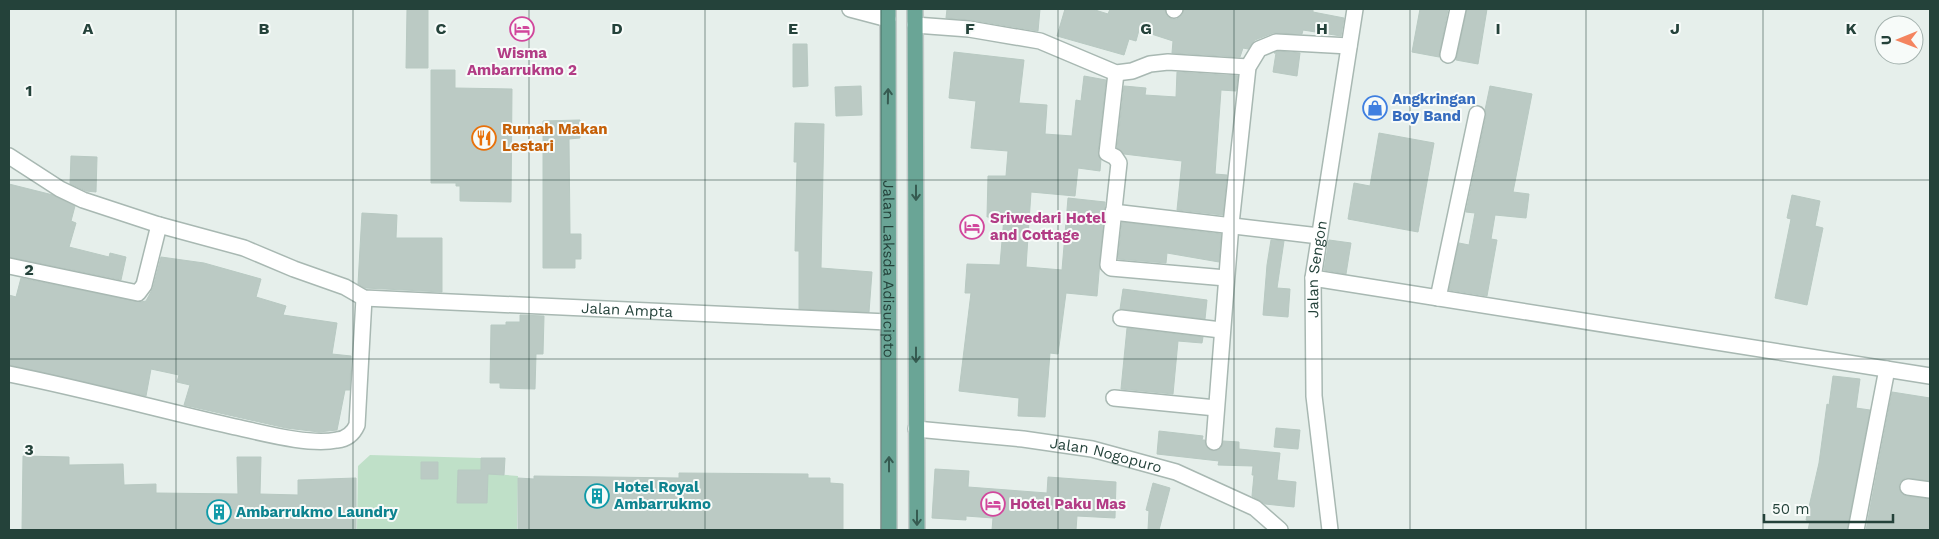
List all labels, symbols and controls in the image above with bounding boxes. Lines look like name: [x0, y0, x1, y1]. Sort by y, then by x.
north arrow: [1874, 15, 1924, 65]
hotel icon: Wisma Ambarrukmo 2: [509, 16, 535, 42]
text: A: [83, 19, 94, 38]
text: B: [259, 19, 270, 38]
text: C: [436, 19, 447, 38]
text: D: [611, 19, 623, 38]
text: E: [788, 19, 798, 38]
text: F: [965, 19, 975, 38]
text: G: [1140, 19, 1152, 38]
text: H: [1316, 19, 1328, 38]
text: I: [1495, 19, 1501, 38]
text: J: [1670, 19, 1680, 38]
text: K: [1845, 19, 1857, 38]
text: U: [1878, 35, 1894, 45]
place label: Wisma Ambarrukmo 2: [467, 44, 577, 79]
text: 1: [26, 81, 32, 100]
one-way arrow: [883, 88, 893, 104]
place label: Angkringan Boy Band: [1392, 90, 1476, 125]
shop icon: Angkringan Boy Band: [1362, 95, 1388, 121]
place label: Rumah Makan Lestari: [502, 120, 608, 155]
restaurant icon: Rumah Makan Lestari: [471, 125, 497, 151]
street label: Jalan Laksda Adisucipto: [879, 180, 898, 358]
one-way arrow: [911, 184, 921, 200]
place label: Sriwedari Hotel and Cottage: [990, 209, 1106, 244]
hotel icon: Sriwedari Hotel and Cottage: [959, 214, 985, 240]
street label: Jalan Sengon: [1304, 219, 1331, 318]
text: 2: [24, 260, 34, 279]
street label: Jalan Ampta: [581, 299, 674, 321]
one-way arrow: [911, 346, 921, 363]
street label: Jalan Nogopuro: [1049, 434, 1164, 477]
text: 3: [24, 440, 34, 459]
one-way arrow: [884, 456, 893, 472]
place label: Hotel Royal Ambarrukmo: [614, 478, 711, 513]
building icon: Hotel Royal Ambarrukmo: [584, 483, 610, 509]
hotel icon: Hotel Paku Mas: [980, 491, 1006, 517]
scale bar: [1764, 492, 1893, 524]
place label: Hotel Paku Mas: [1010, 495, 1126, 513]
building icon: Ambarrukmo Laundry: [206, 499, 232, 525]
text: 50 m: [1772, 500, 1809, 518]
place label: Ambarrukmo Laundry: [236, 503, 398, 521]
one-way arrow: [912, 509, 922, 525]

